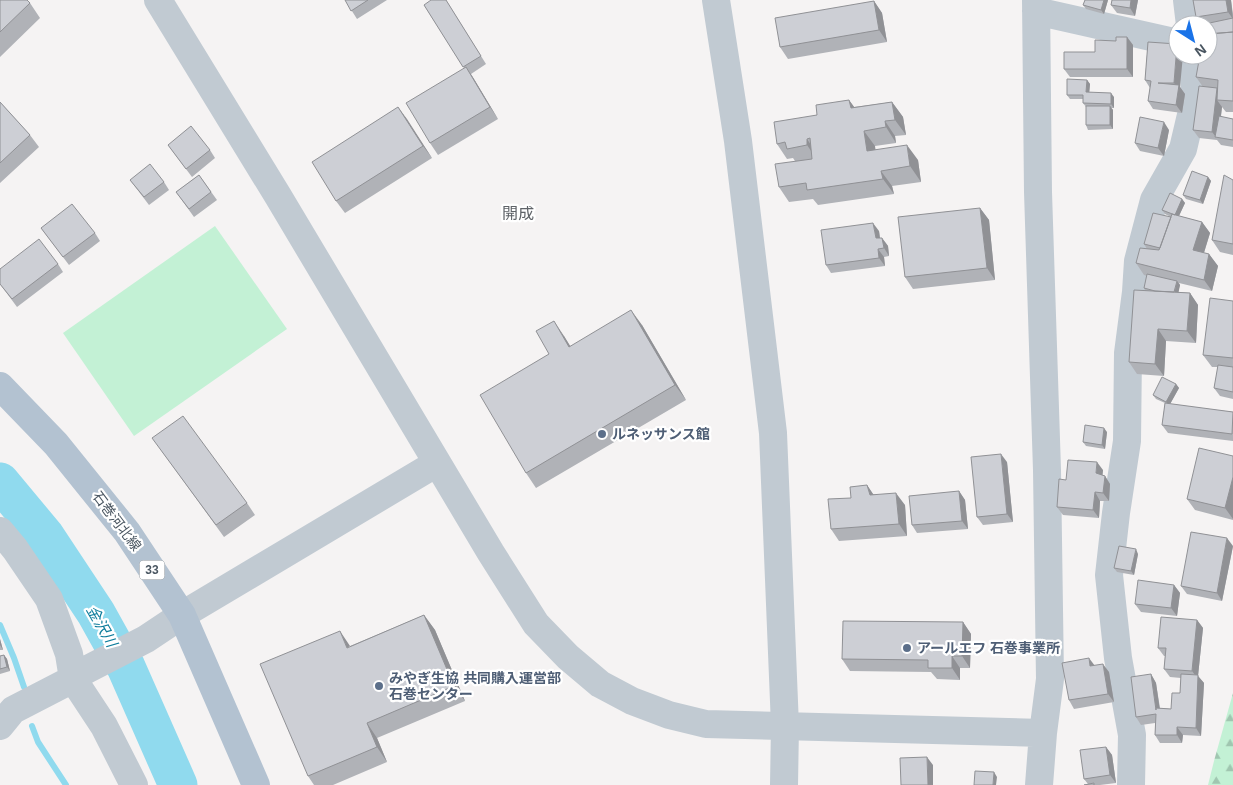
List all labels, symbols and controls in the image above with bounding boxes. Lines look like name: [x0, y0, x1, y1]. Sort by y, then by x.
north arrow: [1168, 15, 1218, 65]
text: N: [1192, 41, 1209, 60]
district label: 開成: [502, 205, 534, 222]
place label: ルネッサンス館: [612, 426, 710, 442]
marker: ルネッサンス館: [596, 428, 608, 440]
street label: 石巻河北線: [90, 488, 144, 554]
road number: 33: [140, 560, 164, 580]
water label: 金沢川: [83, 602, 122, 651]
place label: アールエフ 石巻事業所: [917, 640, 1060, 656]
marker: アールエフ 石巻事業所: [901, 642, 913, 654]
place label: みやぎ生協 共同購入運営部 石巻センター: [389, 670, 561, 702]
marker: みやぎ生協 共同購入運営部 石巻センター: [373, 680, 385, 692]

